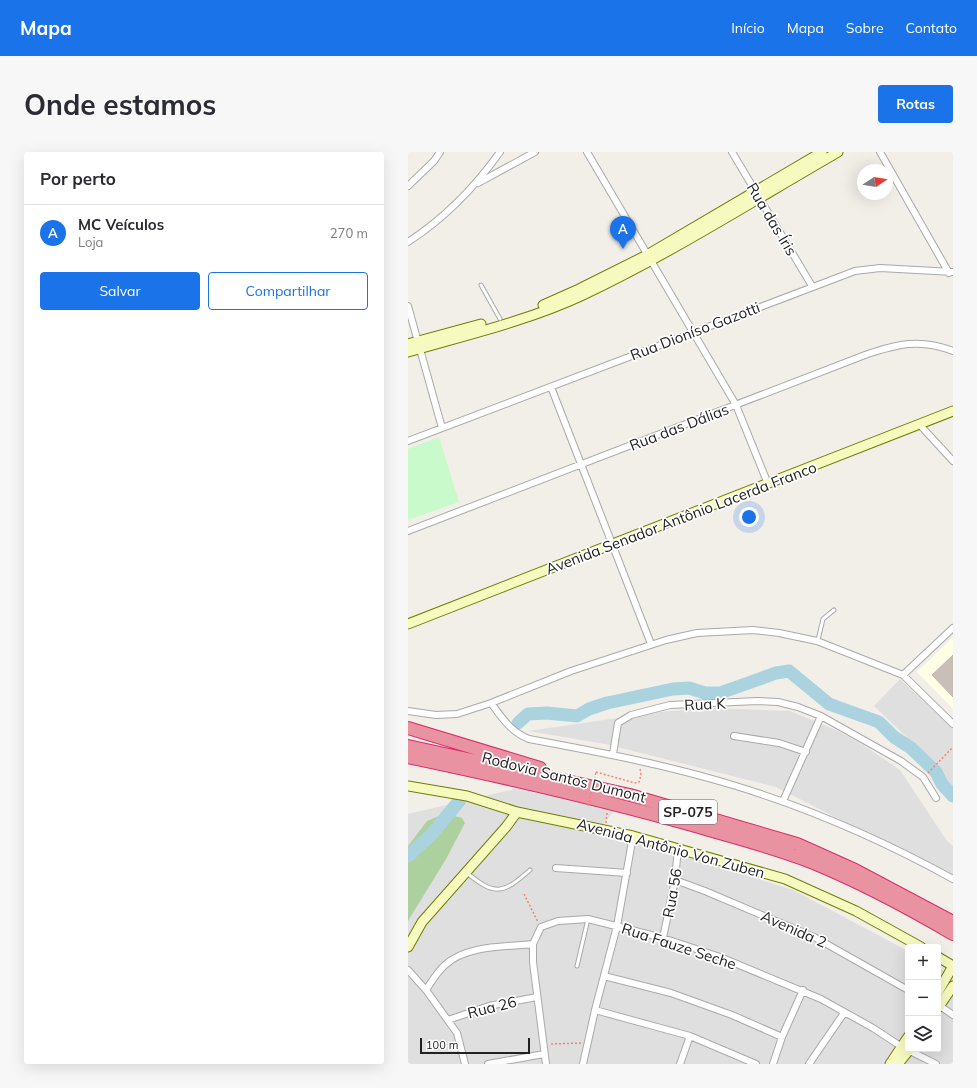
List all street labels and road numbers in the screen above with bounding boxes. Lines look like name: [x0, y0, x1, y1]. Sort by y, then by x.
street label: Rua das Íris: [743, 179, 801, 259]
street label: Rua Dioníso Gazotti: [627, 297, 763, 365]
street label: Rua das Dálias: [627, 399, 731, 455]
street label: Avenida Senador Antônio Lacerda Franco: [543, 457, 819, 579]
street label: Rua K: [684, 693, 727, 715]
street label: Rodovia Santos Dumont: [480, 747, 648, 807]
road number: SP-075: [659, 800, 717, 824]
street label: Avenida Antônio Von Zuben: [575, 814, 767, 882]
street label: Rua 56: [658, 867, 686, 919]
street label: Avenida 2: [758, 906, 830, 952]
street label: Rua Fauze Seche: [619, 919, 739, 973]
street label: Rua 26: [465, 992, 519, 1022]

